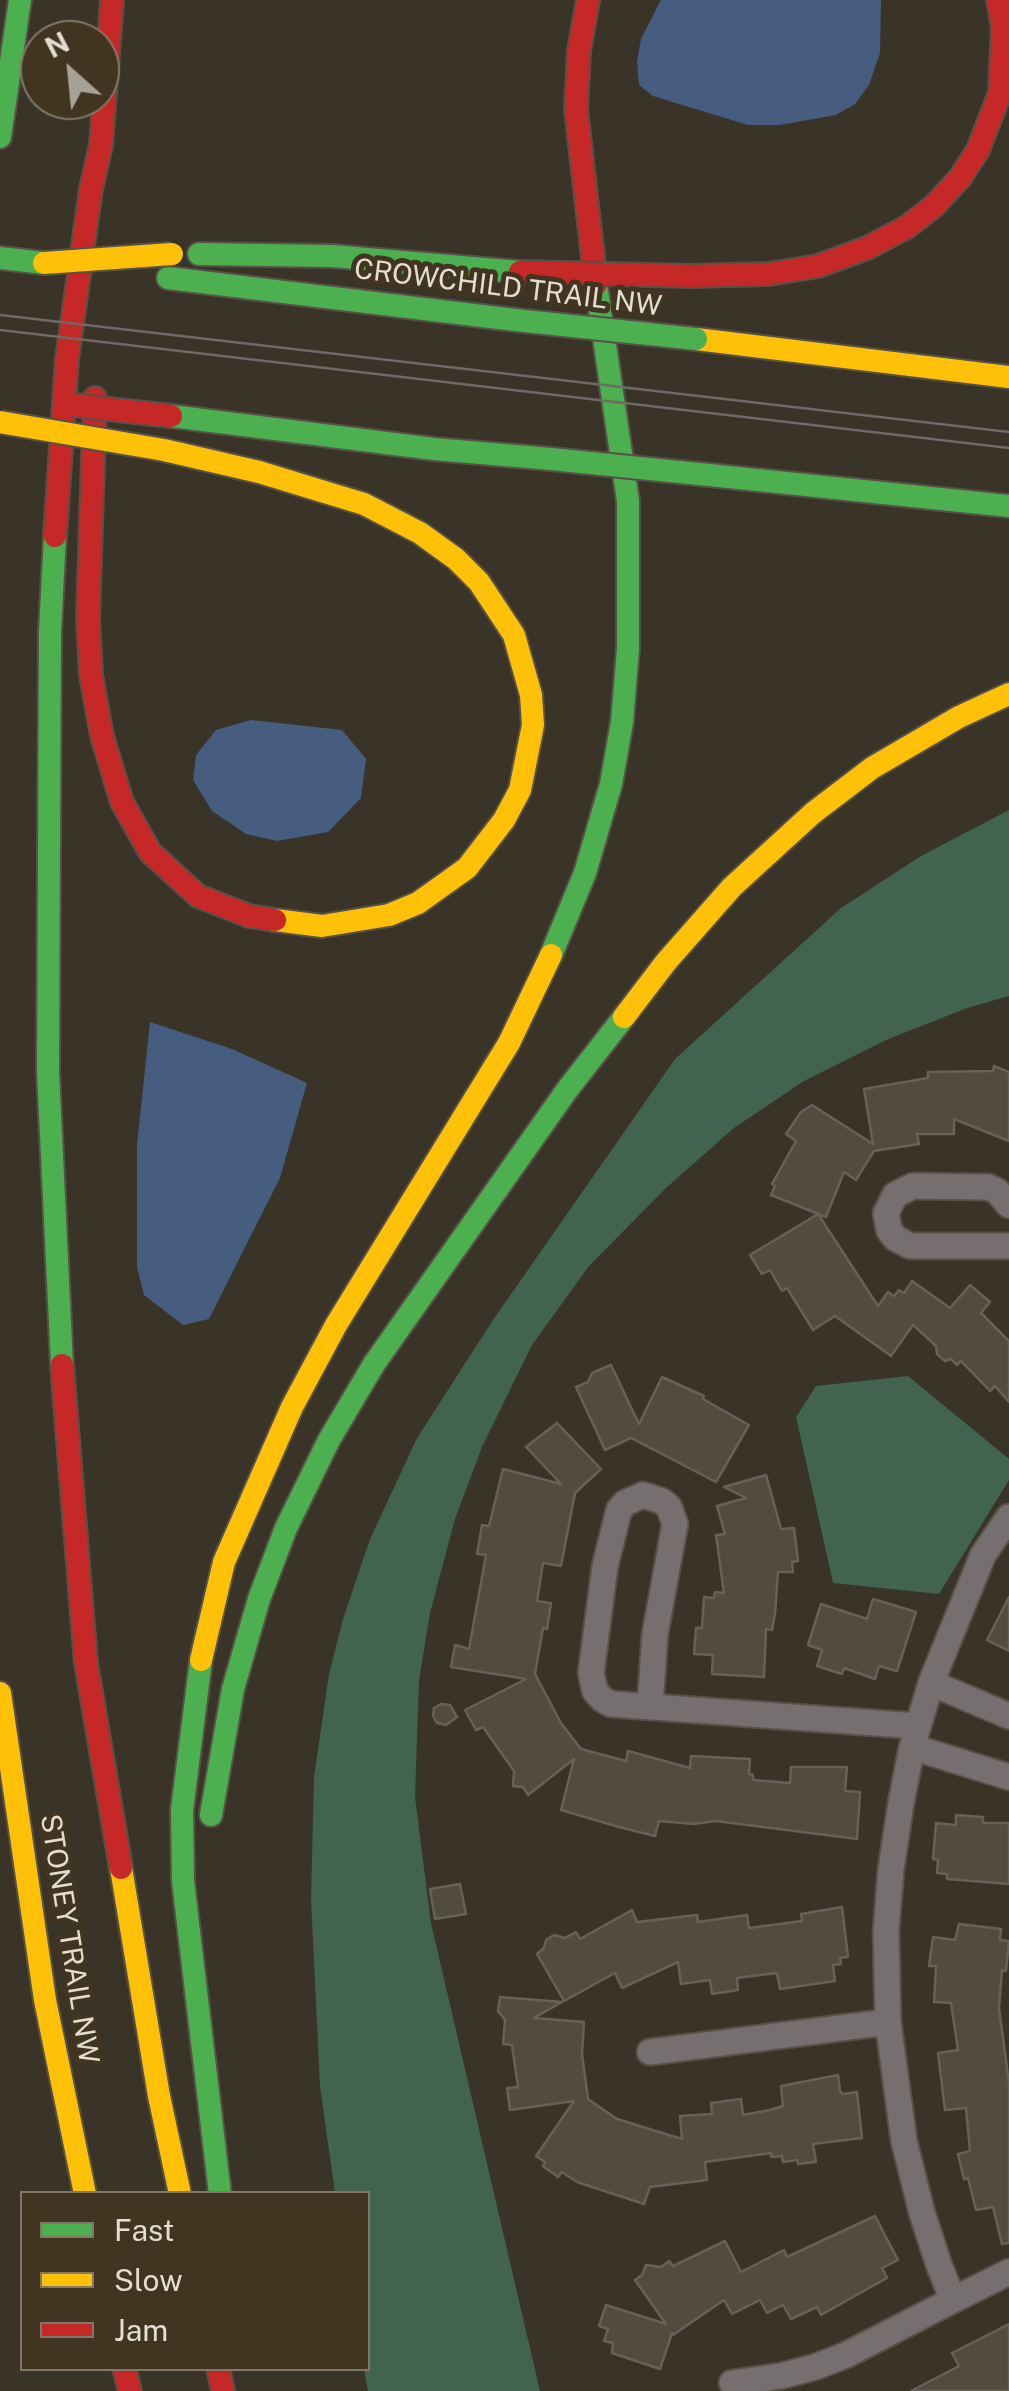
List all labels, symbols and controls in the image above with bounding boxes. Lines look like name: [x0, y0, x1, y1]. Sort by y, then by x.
north arrow: [20, 20, 120, 120]
text: N: [40, 25, 74, 64]
street label: CROWCHILD TRAIL NW: [352, 252, 664, 324]
street label: STONEY TRAIL NW: [33, 1812, 105, 2066]
legend: [20, 2191, 370, 2371]
text: Fast: [114, 2212, 174, 2248]
text: Slow: [114, 2262, 183, 2298]
text: Jam: [114, 2312, 168, 2348]

